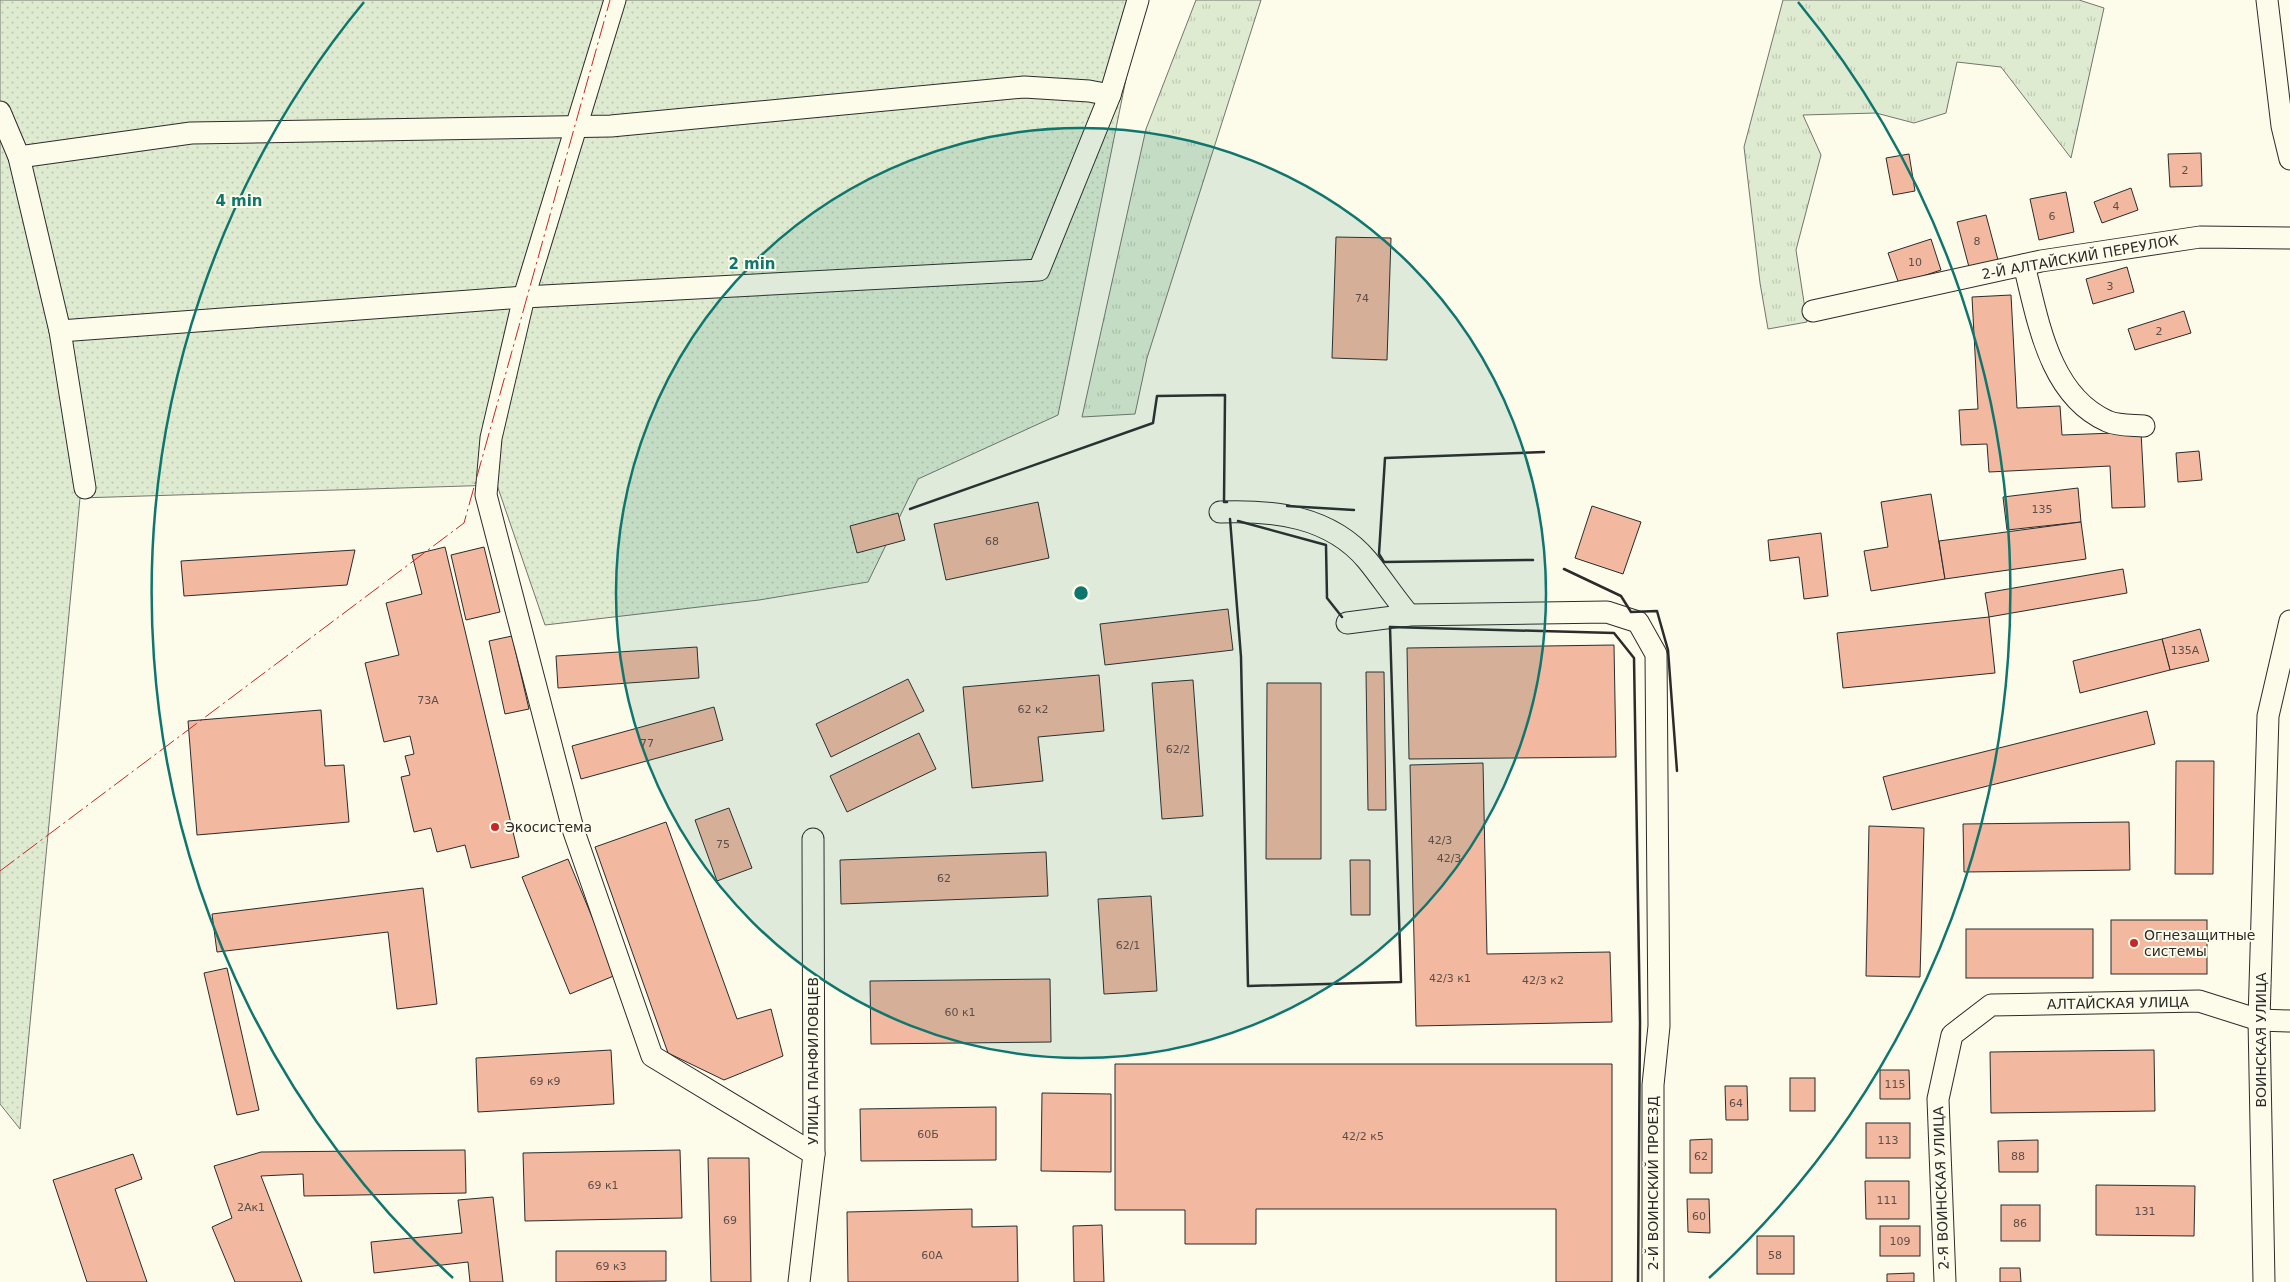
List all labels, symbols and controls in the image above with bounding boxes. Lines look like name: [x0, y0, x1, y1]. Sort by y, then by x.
house number: 2: [2182, 164, 2189, 177]
text: 4 min: [215, 192, 263, 210]
house number: 4: [2113, 200, 2120, 213]
house number: 6: [2049, 210, 2056, 223]
street label: 2-Й АЛТАЙСКИЙ ПЕРЕУЛОК: [1980, 231, 2180, 282]
house number: 8: [1974, 235, 1981, 248]
text: 2 min: [728, 255, 776, 273]
house number: 10: [1908, 256, 1922, 269]
house number: 3: [2107, 280, 2114, 293]
house number: 74: [1355, 292, 1369, 305]
house number: 2: [2156, 325, 2163, 338]
house number: 135: [2032, 503, 2053, 516]
house number: 68: [985, 535, 999, 548]
centre of rings: [1072, 584, 1090, 602]
house number: 135А: [2171, 644, 2200, 657]
house number: 73А: [417, 694, 439, 707]
house number: 62 к2: [1017, 703, 1049, 716]
house number: 77: [640, 737, 654, 750]
house number: 62/2: [1166, 743, 1190, 756]
place label: Экосистема: [505, 819, 592, 835]
marker: Экосистема: [489, 821, 501, 833]
house number: 42/3: [1428, 834, 1452, 847]
house number: 75: [716, 838, 730, 851]
house number: 42/3: [1437, 852, 1461, 865]
house number: 62: [937, 872, 951, 885]
place label: Огнезащитные системы: [2144, 927, 2255, 959]
marker: Огнезащитные системы: [2128, 937, 2140, 949]
house number: 62/1: [1116, 939, 1140, 952]
house number: 42/3 к1: [1429, 972, 1471, 985]
street label: ВОИНСКАЯ УЛИЦА: [2253, 972, 2269, 1108]
house number: 42/3 к2: [1522, 974, 1564, 987]
street label: УЛИЦА ПАНФИЛОВЦЕВ: [805, 977, 821, 1145]
street label: АЛТАЙСКАЯ УЛИЦА: [2047, 993, 2190, 1012]
house number: 60 к1: [944, 1006, 976, 1019]
house number: 69 к9: [529, 1075, 561, 1088]
house number: 115: [1885, 1078, 1906, 1091]
street label: 2-Й ВОИНСКИЙ ПРОЕЗД: [1644, 1096, 1661, 1270]
house number: 64: [1729, 1097, 1743, 1110]
street label: 2-Я ВОИНСКАЯ УЛИЦА: [1930, 1106, 1952, 1270]
house number: 60Б: [917, 1128, 939, 1141]
house number: 42/2 к5: [1342, 1130, 1384, 1143]
house number: 113: [1878, 1134, 1899, 1147]
house number: 62: [1694, 1150, 1708, 1163]
house number: 88: [2011, 1150, 2025, 1163]
house number: 69 к1: [587, 1179, 619, 1192]
house number: 111: [1877, 1194, 1898, 1207]
house number: 2Ак1: [237, 1201, 265, 1214]
house number: 131: [2135, 1205, 2156, 1218]
house number: 60: [1692, 1210, 1706, 1223]
house number: 69: [723, 1214, 737, 1227]
house number: 86: [2013, 1217, 2027, 1230]
house number: 109: [1890, 1235, 1911, 1248]
house number: 60А: [921, 1249, 943, 1262]
house number: 58: [1768, 1249, 1782, 1262]
house number: 69 к3: [595, 1260, 627, 1273]

